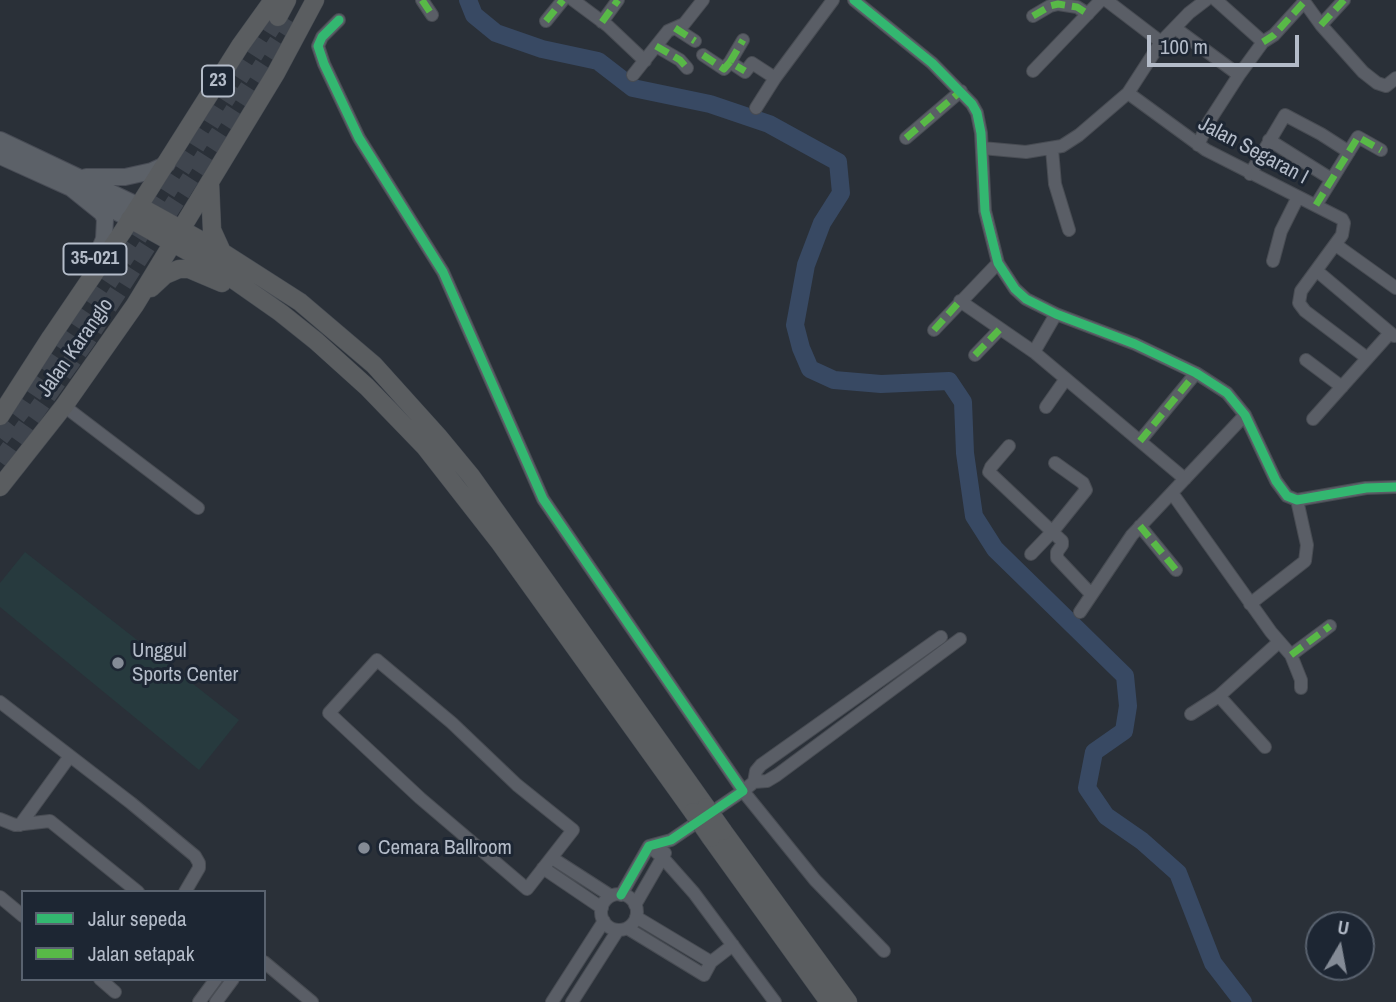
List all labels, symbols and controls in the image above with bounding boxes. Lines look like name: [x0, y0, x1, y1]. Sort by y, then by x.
scale bar: [1151, 21, 1303, 65]
text: 100 m: [1160, 32, 1208, 61]
road number: 23: [202, 66, 234, 96]
street label: Jalan Segaran I: [1194, 112, 1312, 190]
road number: 35-021: [64, 244, 126, 274]
street label: Jalan Karanglo: [33, 294, 119, 402]
place label: Unggul Sports Center: [132, 638, 238, 688]
marker: Unggul Sports Center: [110, 655, 126, 671]
place label: Cemara Ballroom: [378, 835, 512, 861]
marker: Cemara Ballroom: [356, 840, 372, 856]
legend: [21, 890, 266, 981]
text: Jalur sepeda: [88, 904, 187, 933]
north arrow: [1305, 911, 1375, 981]
text: U: [1336, 914, 1351, 941]
text: Jalan setapak: [88, 939, 194, 968]

